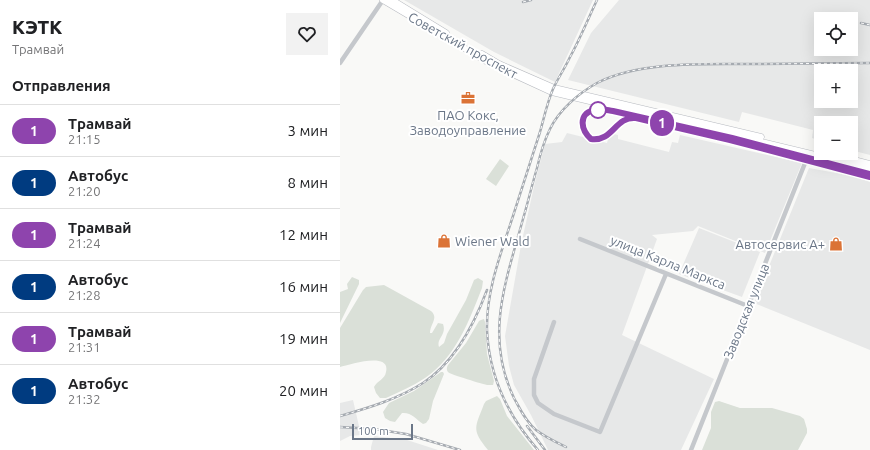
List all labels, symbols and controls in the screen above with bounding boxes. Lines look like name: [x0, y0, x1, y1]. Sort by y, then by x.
street label: Советский проспект: [406, 9, 520, 81]
map controls: [814, 12, 858, 160]
button: locate: [814, 12, 858, 56]
button: heart: [286, 13, 328, 55]
text: КЭТК: [12, 16, 62, 38]
text: Трамвай: [12, 42, 64, 56]
button: +: [814, 64, 858, 108]
text: Отправления: [12, 77, 111, 94]
office icon: ПАО Кокс, Заводоуправление: [460, 90, 476, 106]
unlabelled marker: [589, 101, 607, 119]
place label: ПАО Кокс, Заводоуправление: [410, 108, 526, 137]
line badge: 1: [649, 110, 675, 136]
text: Трамвай: [68, 115, 131, 132]
text: 1: [658, 115, 666, 131]
button: −: [814, 116, 858, 160]
text: 3 мин: [288, 122, 328, 139]
text: 1: [30, 123, 38, 139]
text: 21:15: [68, 132, 101, 146]
text: Автобус: [68, 167, 128, 184]
text: 8 мин: [288, 174, 328, 191]
text: 1: [30, 175, 38, 191]
text: 21:20: [68, 184, 101, 198]
text: Трамвай: [68, 219, 131, 236]
text: 12 мин: [279, 226, 328, 243]
text: 1: [30, 227, 38, 243]
shop icon: Wiener Wald: [436, 233, 452, 249]
street label: улица Карла Маркса: [608, 233, 728, 291]
place label: Wiener Wald: [455, 234, 530, 248]
text: 21:24: [68, 236, 101, 250]
shop icon: Автосервис А+: [828, 236, 844, 252]
place label: Автосервис А+: [735, 237, 825, 251]
street label: Заводская улица: [721, 261, 771, 361]
text: Автобус: [68, 271, 128, 288]
text: 16 мин: [279, 278, 328, 295]
text: 1: [30, 279, 38, 295]
text: 21:28: [68, 288, 101, 302]
text: Трамвай: [68, 323, 131, 340]
text: 19 мин: [279, 330, 328, 347]
text: 1: [30, 331, 38, 347]
text: 21:31: [68, 340, 101, 354]
text: Автобус: [68, 375, 128, 392]
text: 20 мин: [279, 382, 328, 399]
text: 1: [30, 383, 38, 399]
text: 21:32: [68, 392, 101, 406]
scale bar: [352, 422, 413, 441]
text: 100 m: [358, 425, 389, 437]

